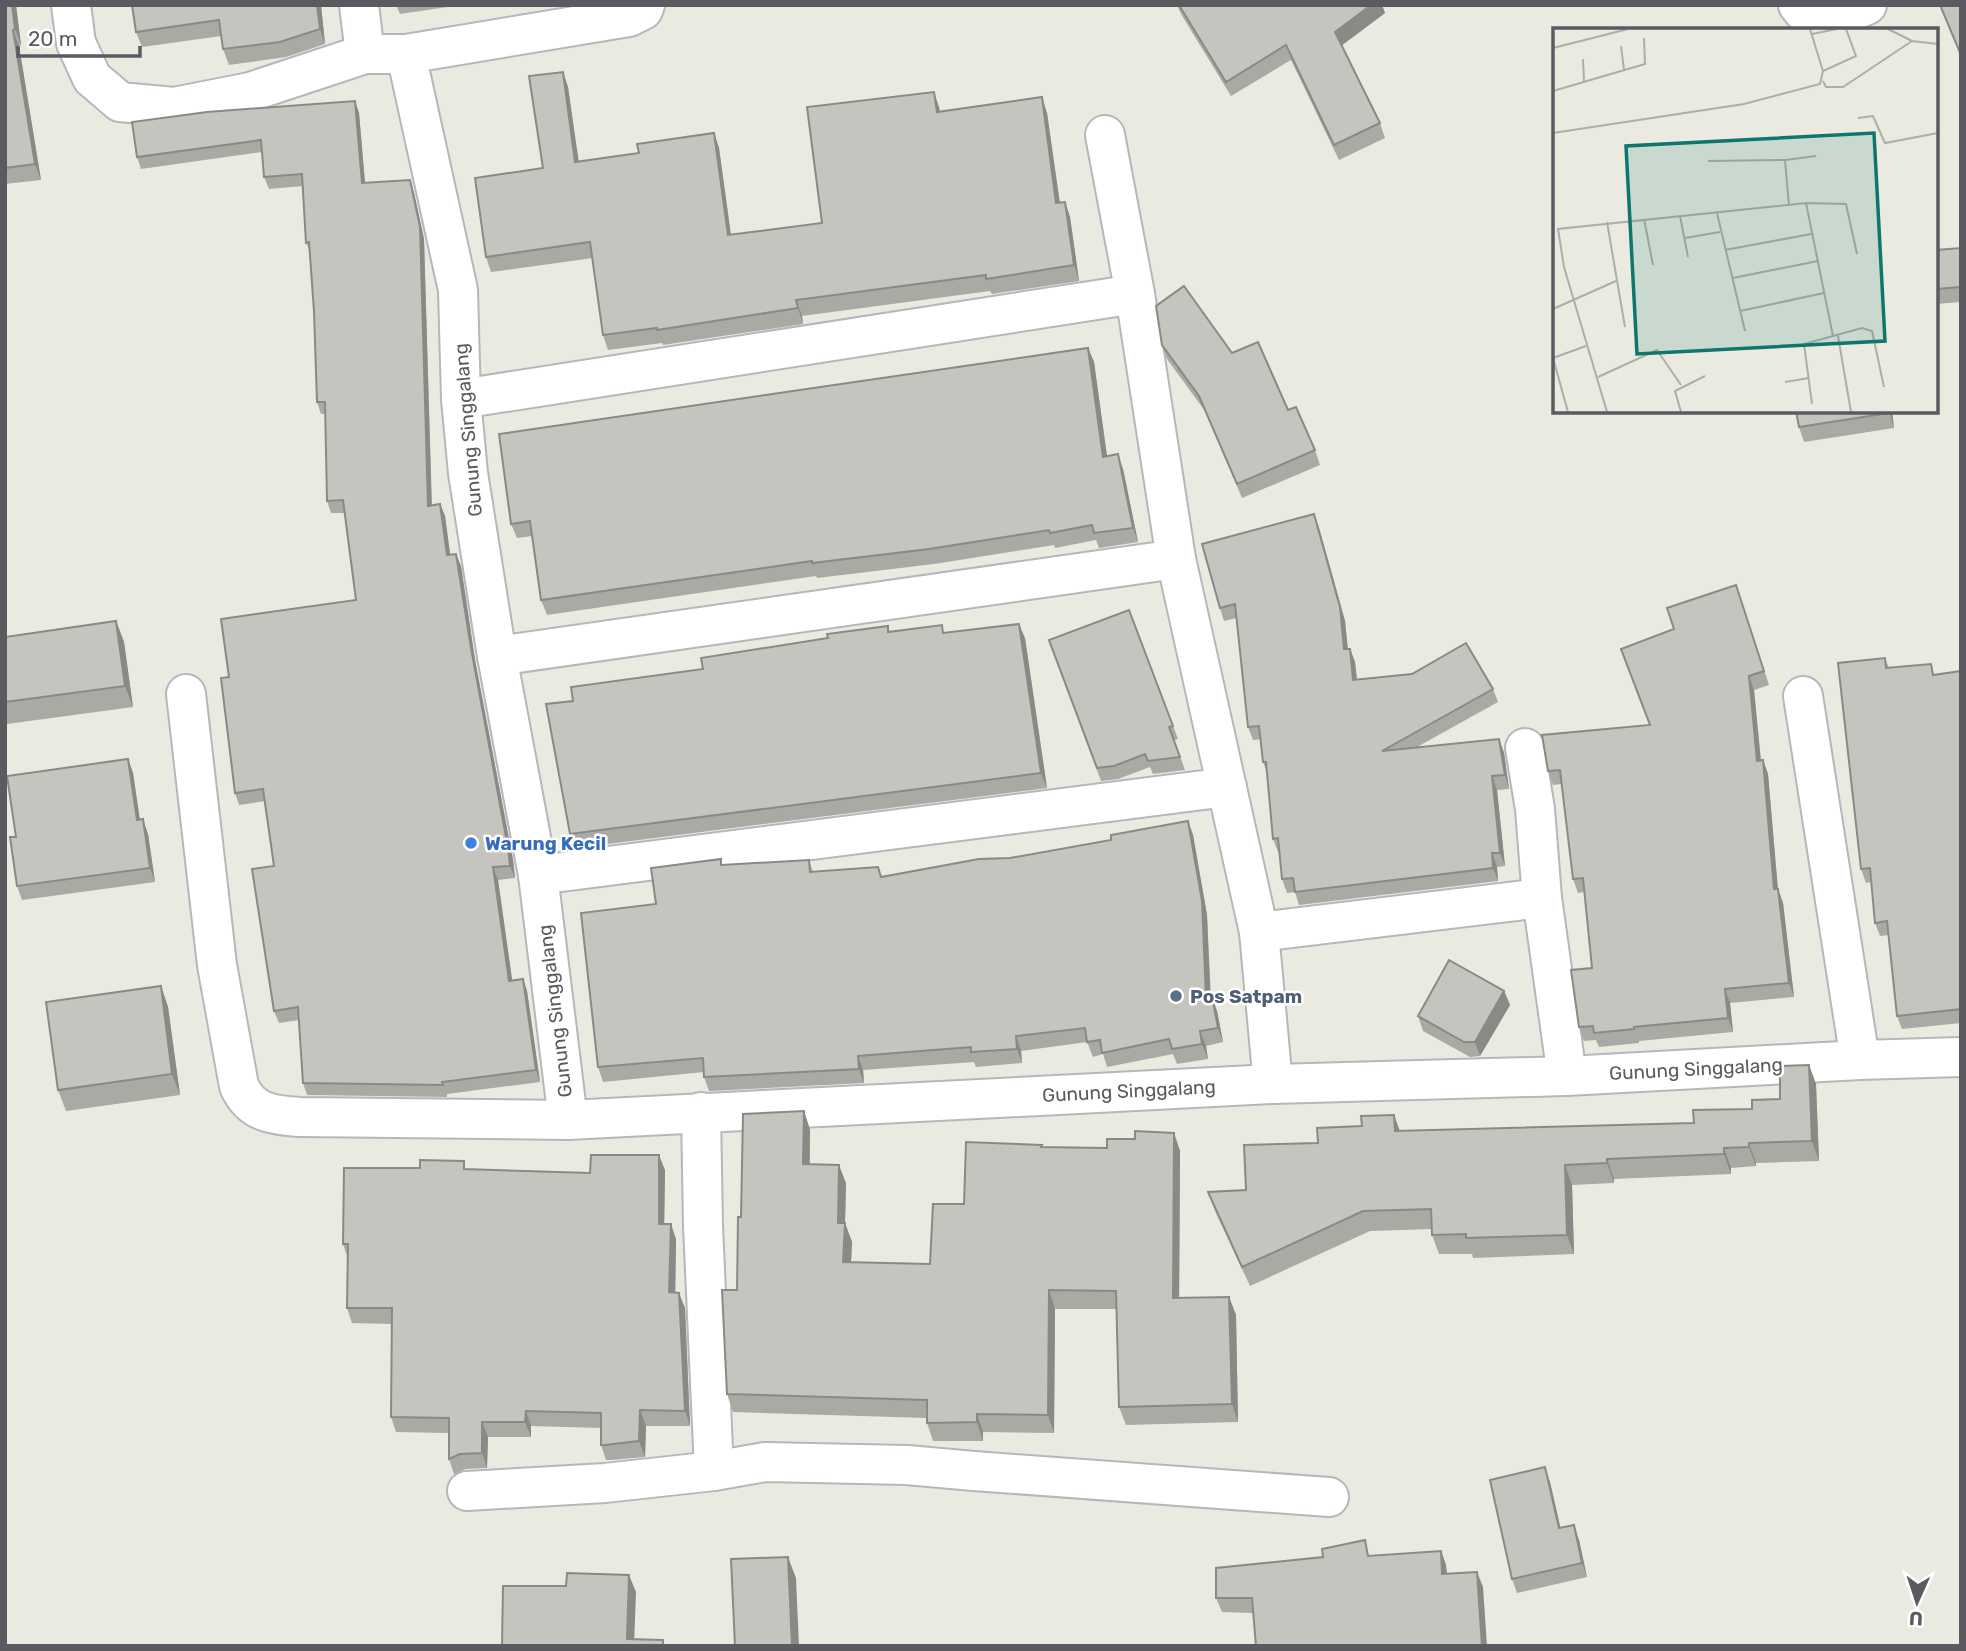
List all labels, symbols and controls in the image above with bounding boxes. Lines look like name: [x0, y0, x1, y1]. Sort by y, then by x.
scale bar: [18, 14, 140, 58]
text: 20 m: [28, 26, 77, 51]
inset map: [1553, 28, 1938, 413]
street label: Gunung Singgalang: [449, 342, 487, 518]
place label: Warung Kecil: [485, 832, 606, 855]
marker: Warung Kecil: [463, 835, 479, 851]
street label: Gunung Singgalang: [533, 923, 577, 1099]
place label: Pos Satpam: [1190, 985, 1302, 1008]
marker: Pos Satpam: [1168, 988, 1184, 1004]
street label: Gunung Singgalang: [1609, 1053, 1783, 1085]
street label: Gunung Singgalang: [1042, 1075, 1216, 1107]
north arrow: [1882, 1567, 1952, 1637]
text: U: [1909, 1607, 1924, 1630]

